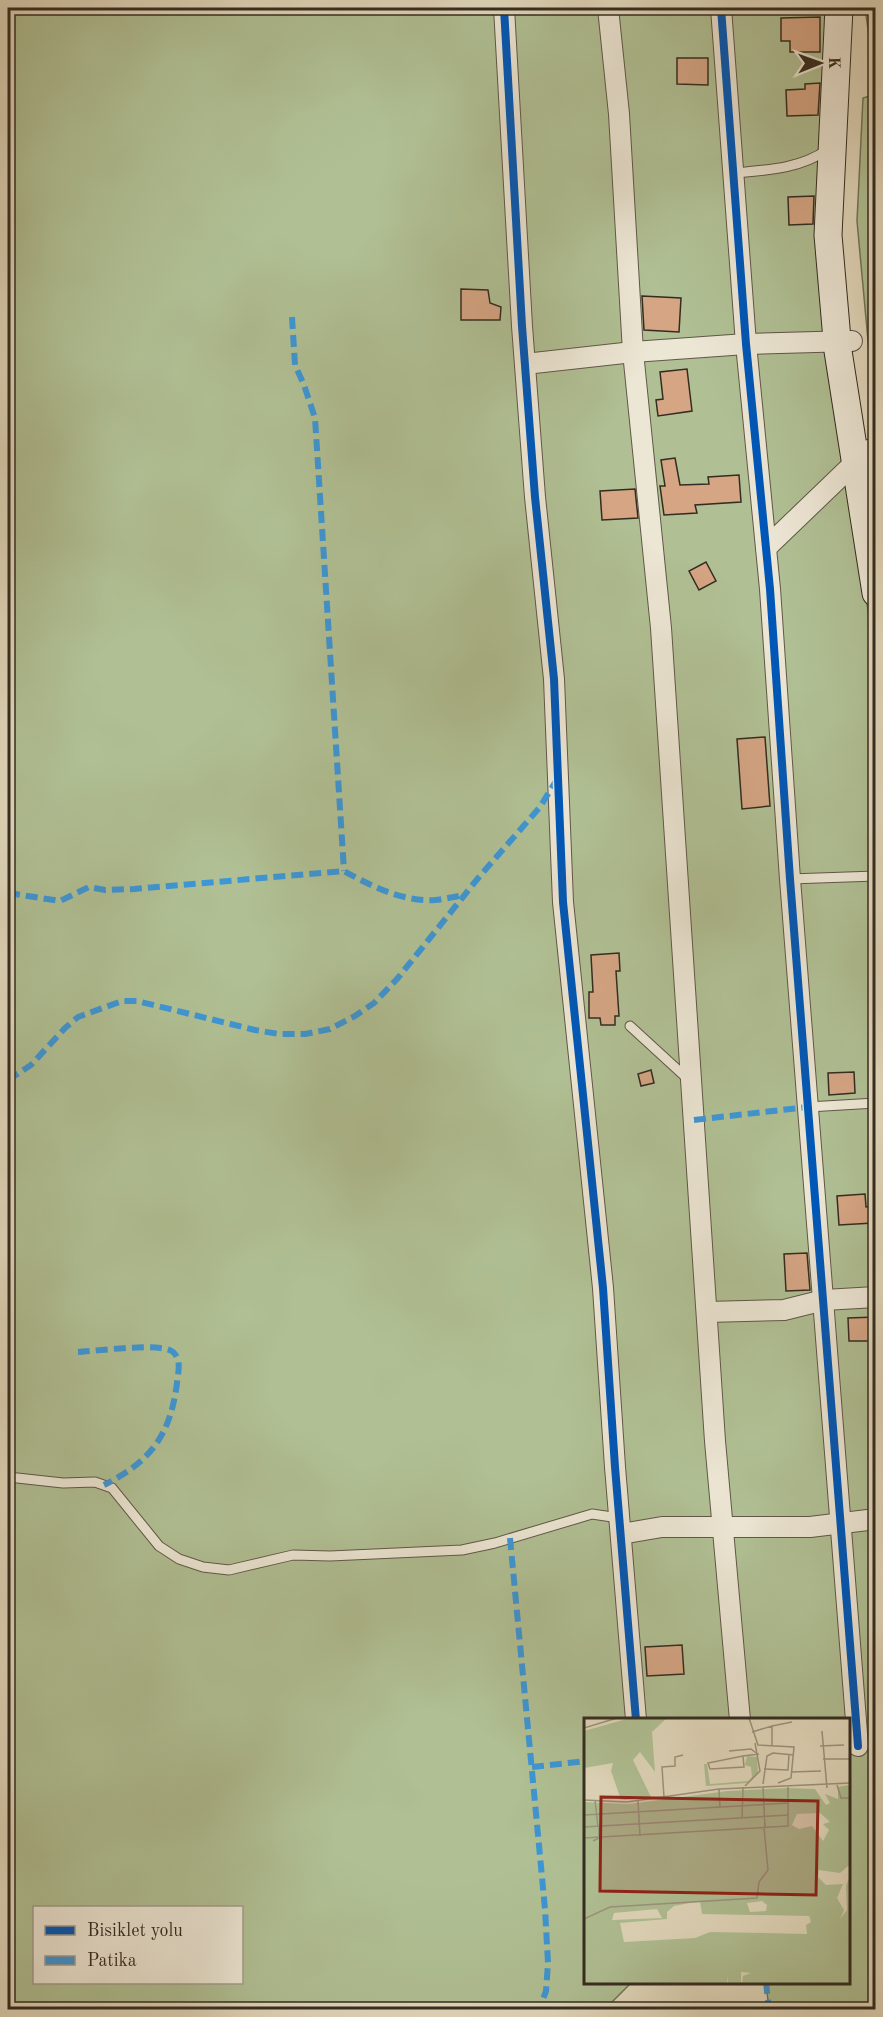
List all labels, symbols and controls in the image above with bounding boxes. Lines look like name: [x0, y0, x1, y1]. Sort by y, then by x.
north arrow: [790, 33, 850, 93]
text: K: [825, 56, 841, 69]
inset map: [584, 1718, 850, 1984]
legend: [33, 1906, 243, 1984]
text: Bisiklet yolu: [87, 1922, 183, 1940]
text: Patika: [87, 1952, 137, 1970]

